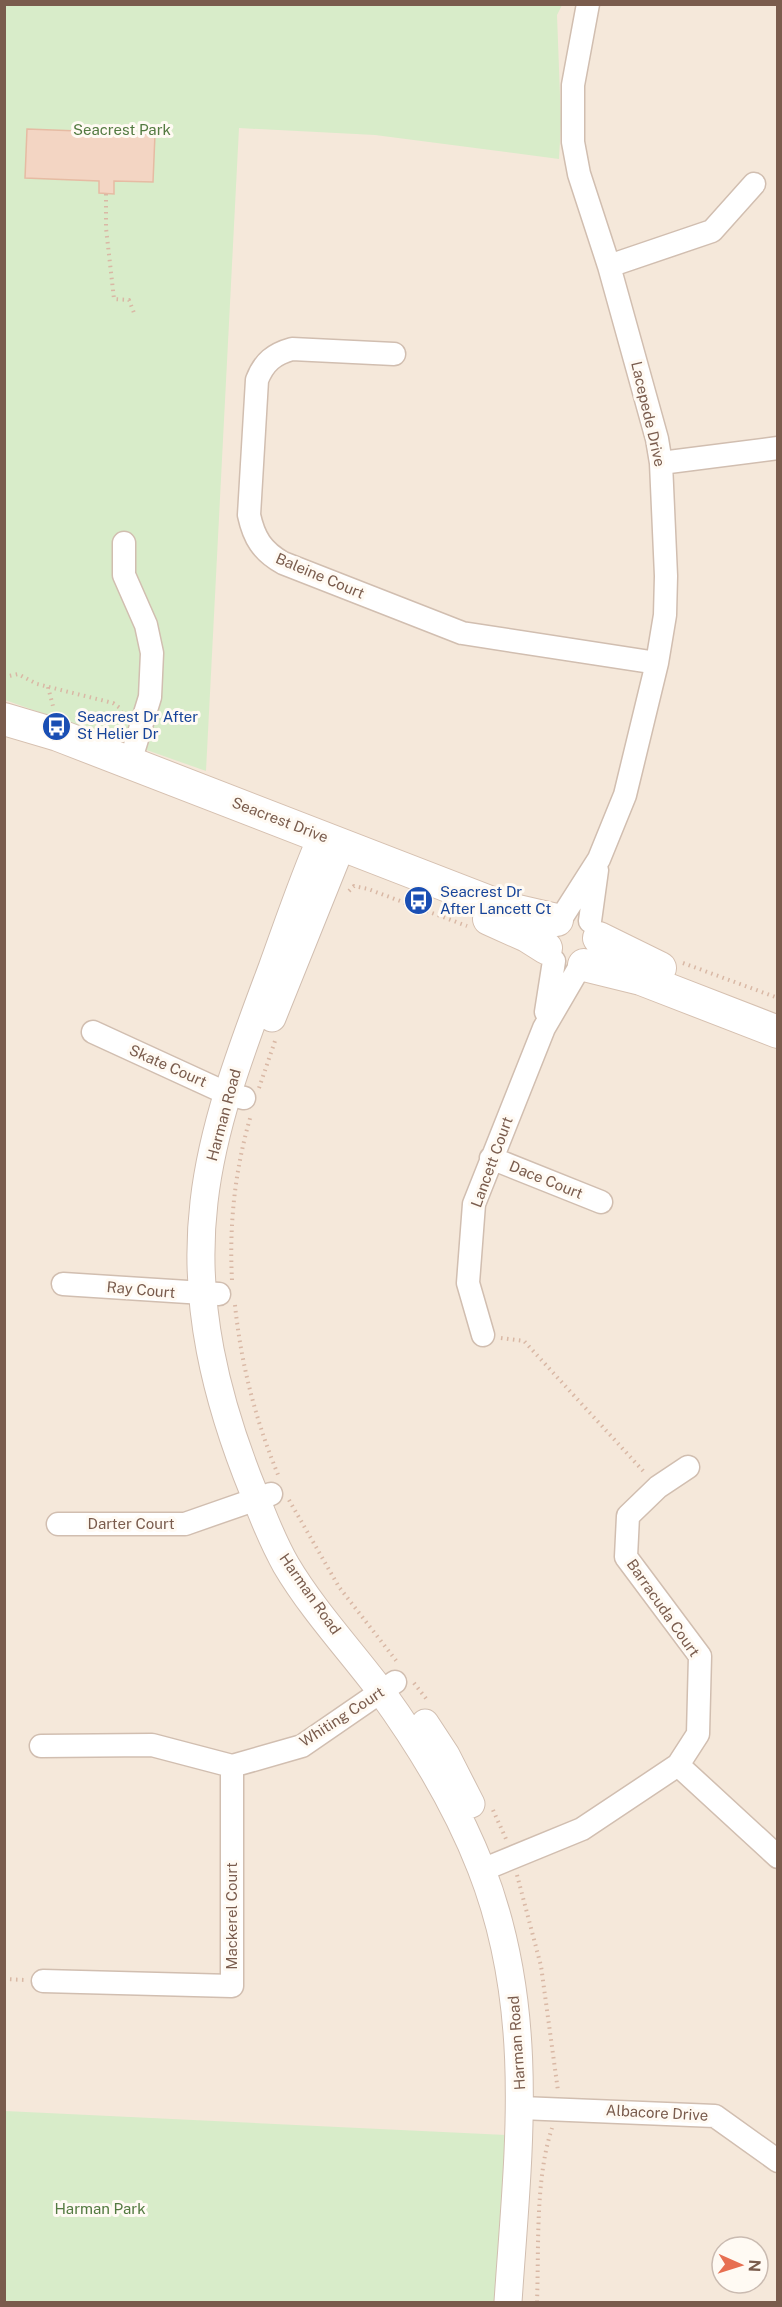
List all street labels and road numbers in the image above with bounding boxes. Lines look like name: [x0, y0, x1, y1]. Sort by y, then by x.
street label: Lacepede Drive: [628, 360, 669, 468]
street label: Baleine Court: [273, 549, 367, 602]
street label: Seacrest Drive: [230, 793, 331, 846]
street label: Skate Court: [127, 1041, 210, 1090]
street label: Harman Road: [203, 1067, 244, 1163]
street label: Lancett Court: [467, 1114, 516, 1209]
street label: Dace Court: [507, 1157, 586, 1202]
street label: Ray Court: [106, 1278, 176, 1301]
street label: Darter Court: [87, 1515, 175, 1532]
street label: Harman Road: [276, 1550, 345, 1637]
street label: Barracuda Court: [624, 1556, 703, 1660]
street label: Whiting Court: [296, 1683, 387, 1750]
street label: Mackerel Court: [223, 1862, 240, 1970]
street label: Harman Road: [505, 1995, 528, 2091]
street label: Albacore Drive: [605, 2101, 709, 2124]

